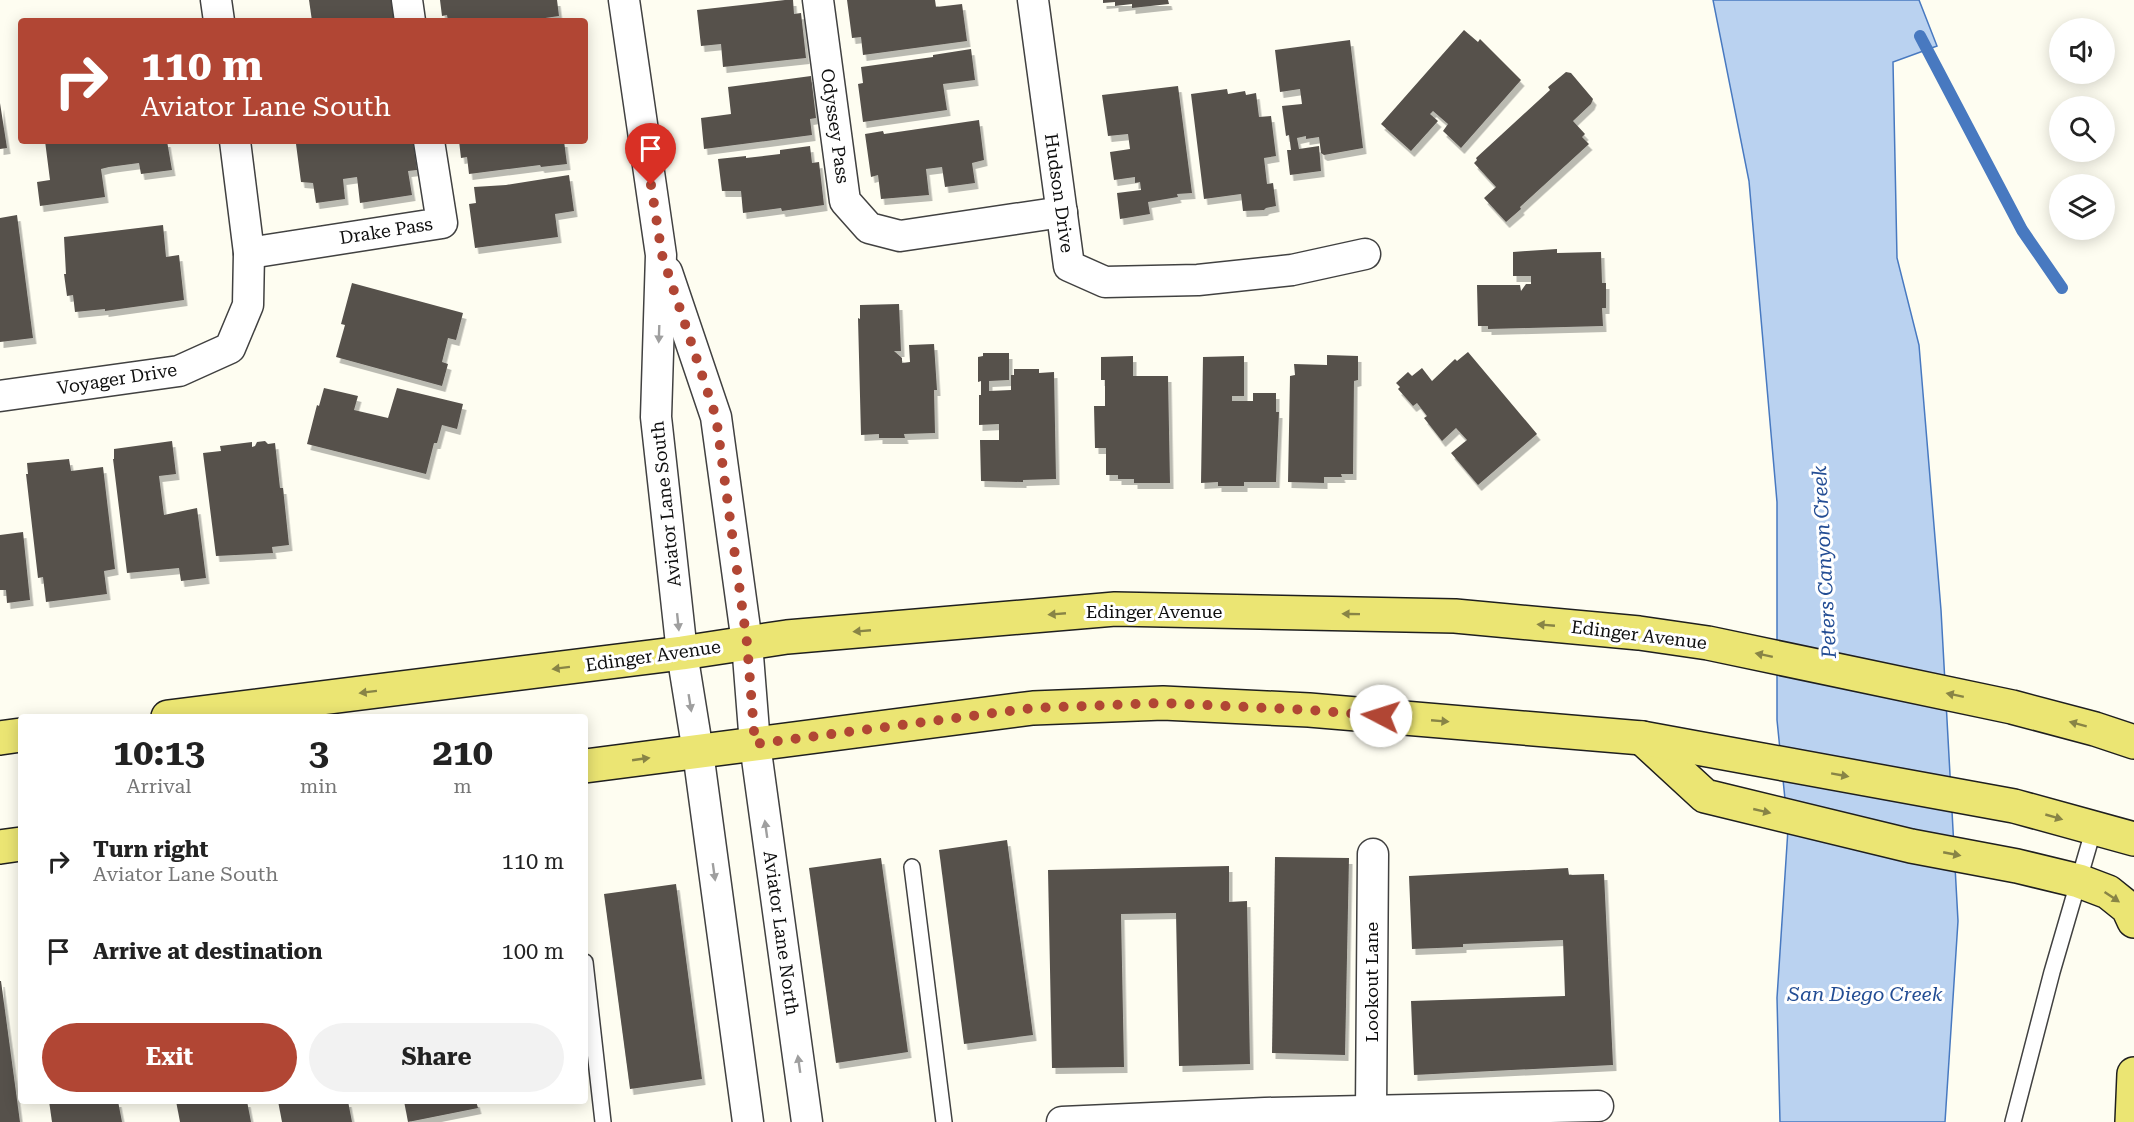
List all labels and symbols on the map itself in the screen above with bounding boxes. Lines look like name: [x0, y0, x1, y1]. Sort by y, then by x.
street label: Odyssey Pass: [817, 67, 854, 185]
pin: [625, 123, 676, 185]
street label: Hudson Drive: [1041, 132, 1078, 254]
street label: Drake Pass: [338, 213, 434, 248]
one-way arrow: [654, 325, 664, 344]
street label: Voyager Drive: [56, 359, 178, 398]
street label: Aviator Lane South: [646, 420, 685, 588]
water label: Peters Canyon Creek: [1807, 465, 1841, 660]
street label: Edinger Avenue: [1086, 601, 1222, 622]
one-way arrow: [1047, 609, 1066, 619]
one-way arrow: [1341, 609, 1360, 619]
one-way arrow: [674, 612, 683, 631]
street label: Edinger Avenue: [1570, 616, 1708, 653]
one-way arrow: [1536, 620, 1555, 630]
one-way arrow: [853, 626, 872, 636]
street label: Edinger Avenue: [584, 636, 722, 675]
one-way arrow: [1755, 649, 1773, 659]
one-way arrow: [552, 664, 571, 673]
position arrow: [1349, 684, 1413, 748]
one-way arrow: [358, 688, 377, 697]
one-way arrow: [1946, 689, 1964, 699]
one-way arrow: [685, 693, 694, 712]
one-way arrow: [1431, 716, 1450, 726]
one-way arrow: [2069, 719, 2087, 728]
one-way arrow: [632, 754, 651, 764]
one-way arrow: [1831, 771, 1850, 780]
one-way arrow: [1753, 807, 1772, 816]
one-way arrow: [2045, 813, 2063, 823]
one-way arrow: [762, 820, 771, 839]
street label: Aviator Lane North: [760, 849, 803, 1017]
one-way arrow: [1943, 850, 1962, 859]
one-way arrow: [710, 863, 719, 882]
one-way arrow: [2104, 891, 2121, 902]
street label: Lookout Lane: [1361, 922, 1382, 1042]
water label: San Diego Creek: [1787, 982, 1943, 1006]
one-way arrow: [794, 1054, 803, 1073]

